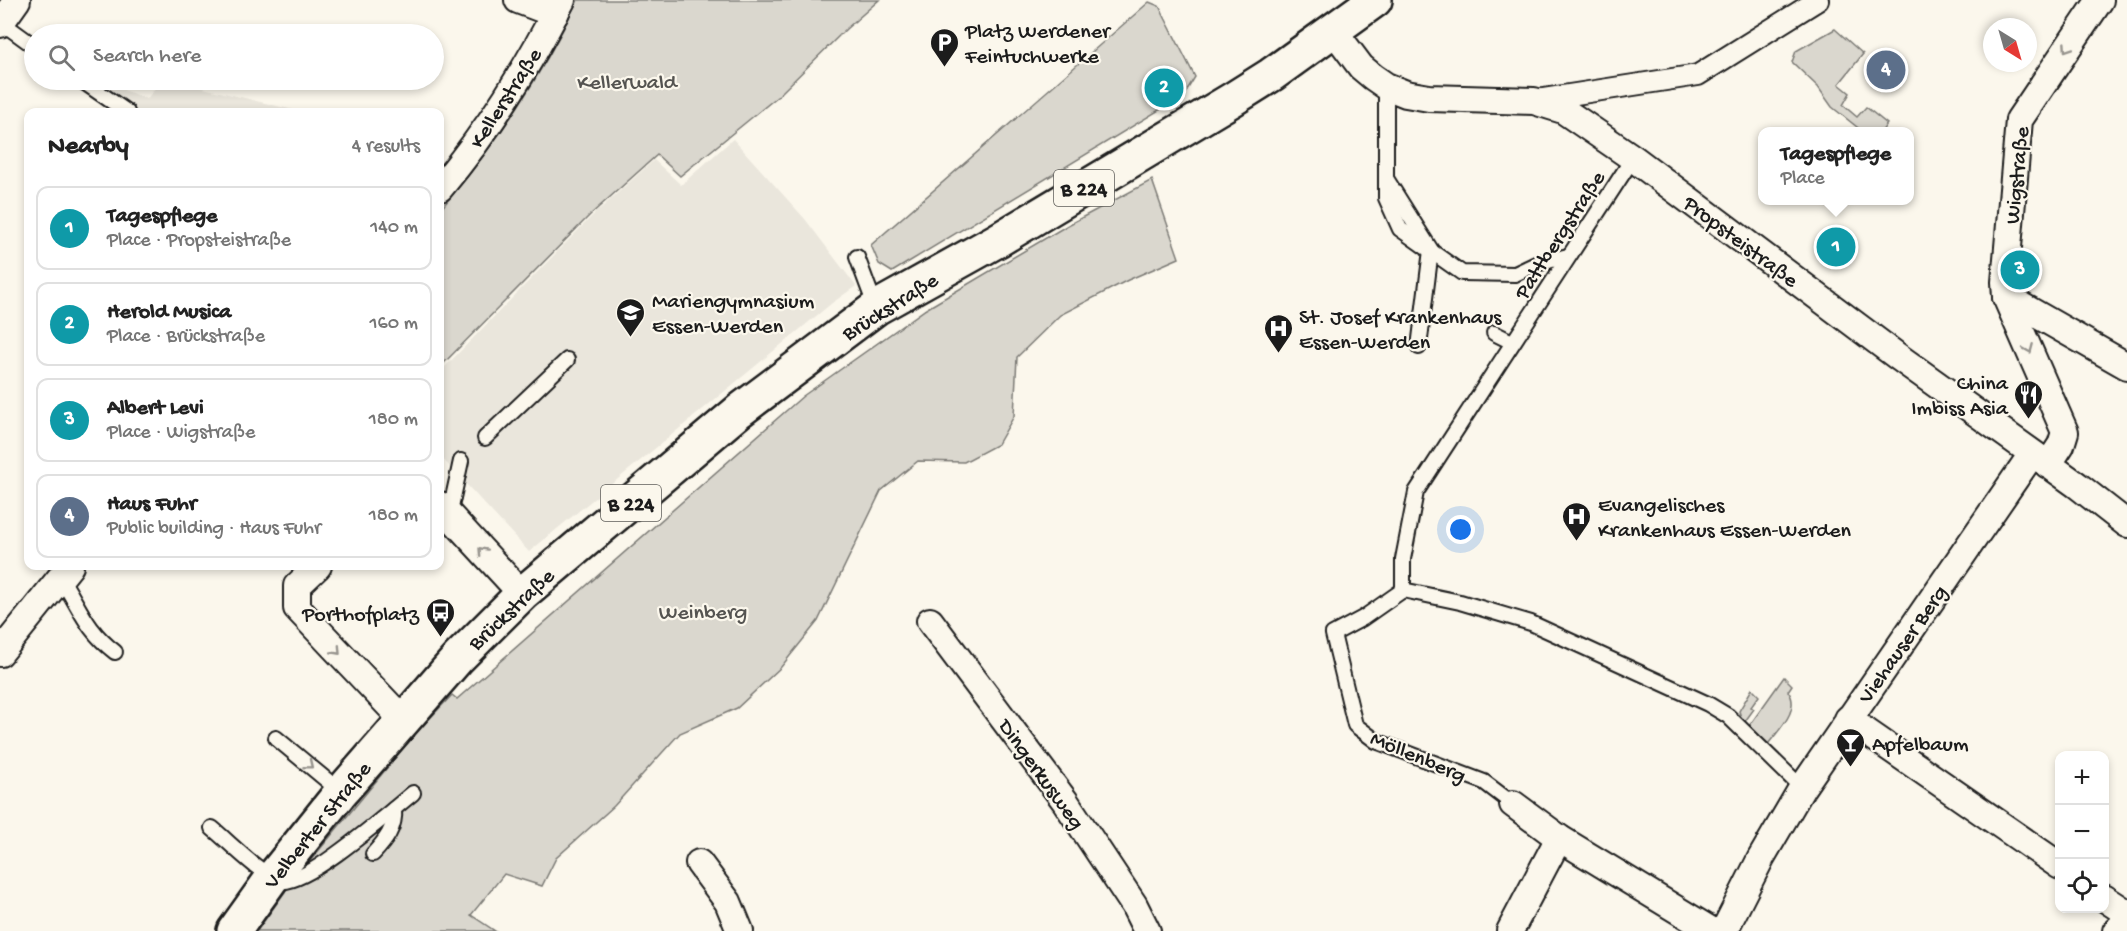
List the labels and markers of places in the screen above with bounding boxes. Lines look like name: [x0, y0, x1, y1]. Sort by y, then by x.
place label: Platz Werdener Feintuchwerke: [964, 20, 1112, 71]
parking icon: Platz Werdener Feintuchwerke: [928, 26, 960, 68]
pin: 4: [1866, 48, 1906, 92]
pin: 2: [1144, 66, 1184, 110]
pin: 1: [1816, 224, 1856, 270]
pin: 3: [2000, 248, 2040, 292]
place label: Mariengymnasium Essen-Werden: [652, 290, 815, 341]
school or university icon: Mariengymnasium Essen-Werden: [615, 296, 647, 338]
place label: St. Josef Krankenhaus Essen-Werden: [1299, 306, 1502, 357]
hospital icon: St. Josef Krankenhaus Essen-Werden: [1262, 312, 1294, 354]
place label: China Imbiss Asia: [1911, 372, 2009, 423]
restaurant icon: China Imbiss Asia: [2013, 378, 2045, 420]
place label: Evangelisches Krankenhaus Essen-Werden: [1598, 494, 1852, 545]
hospital icon: Evangelisches Krankenhaus Essen-Werden: [1561, 500, 1593, 542]
bus stop icon: Porthofplatz: [424, 596, 456, 638]
place label: Porthofplatz: [301, 603, 420, 629]
bar icon: Apfelbaum: [1835, 726, 1867, 768]
place label: Apfelbaum: [1872, 733, 1969, 759]

